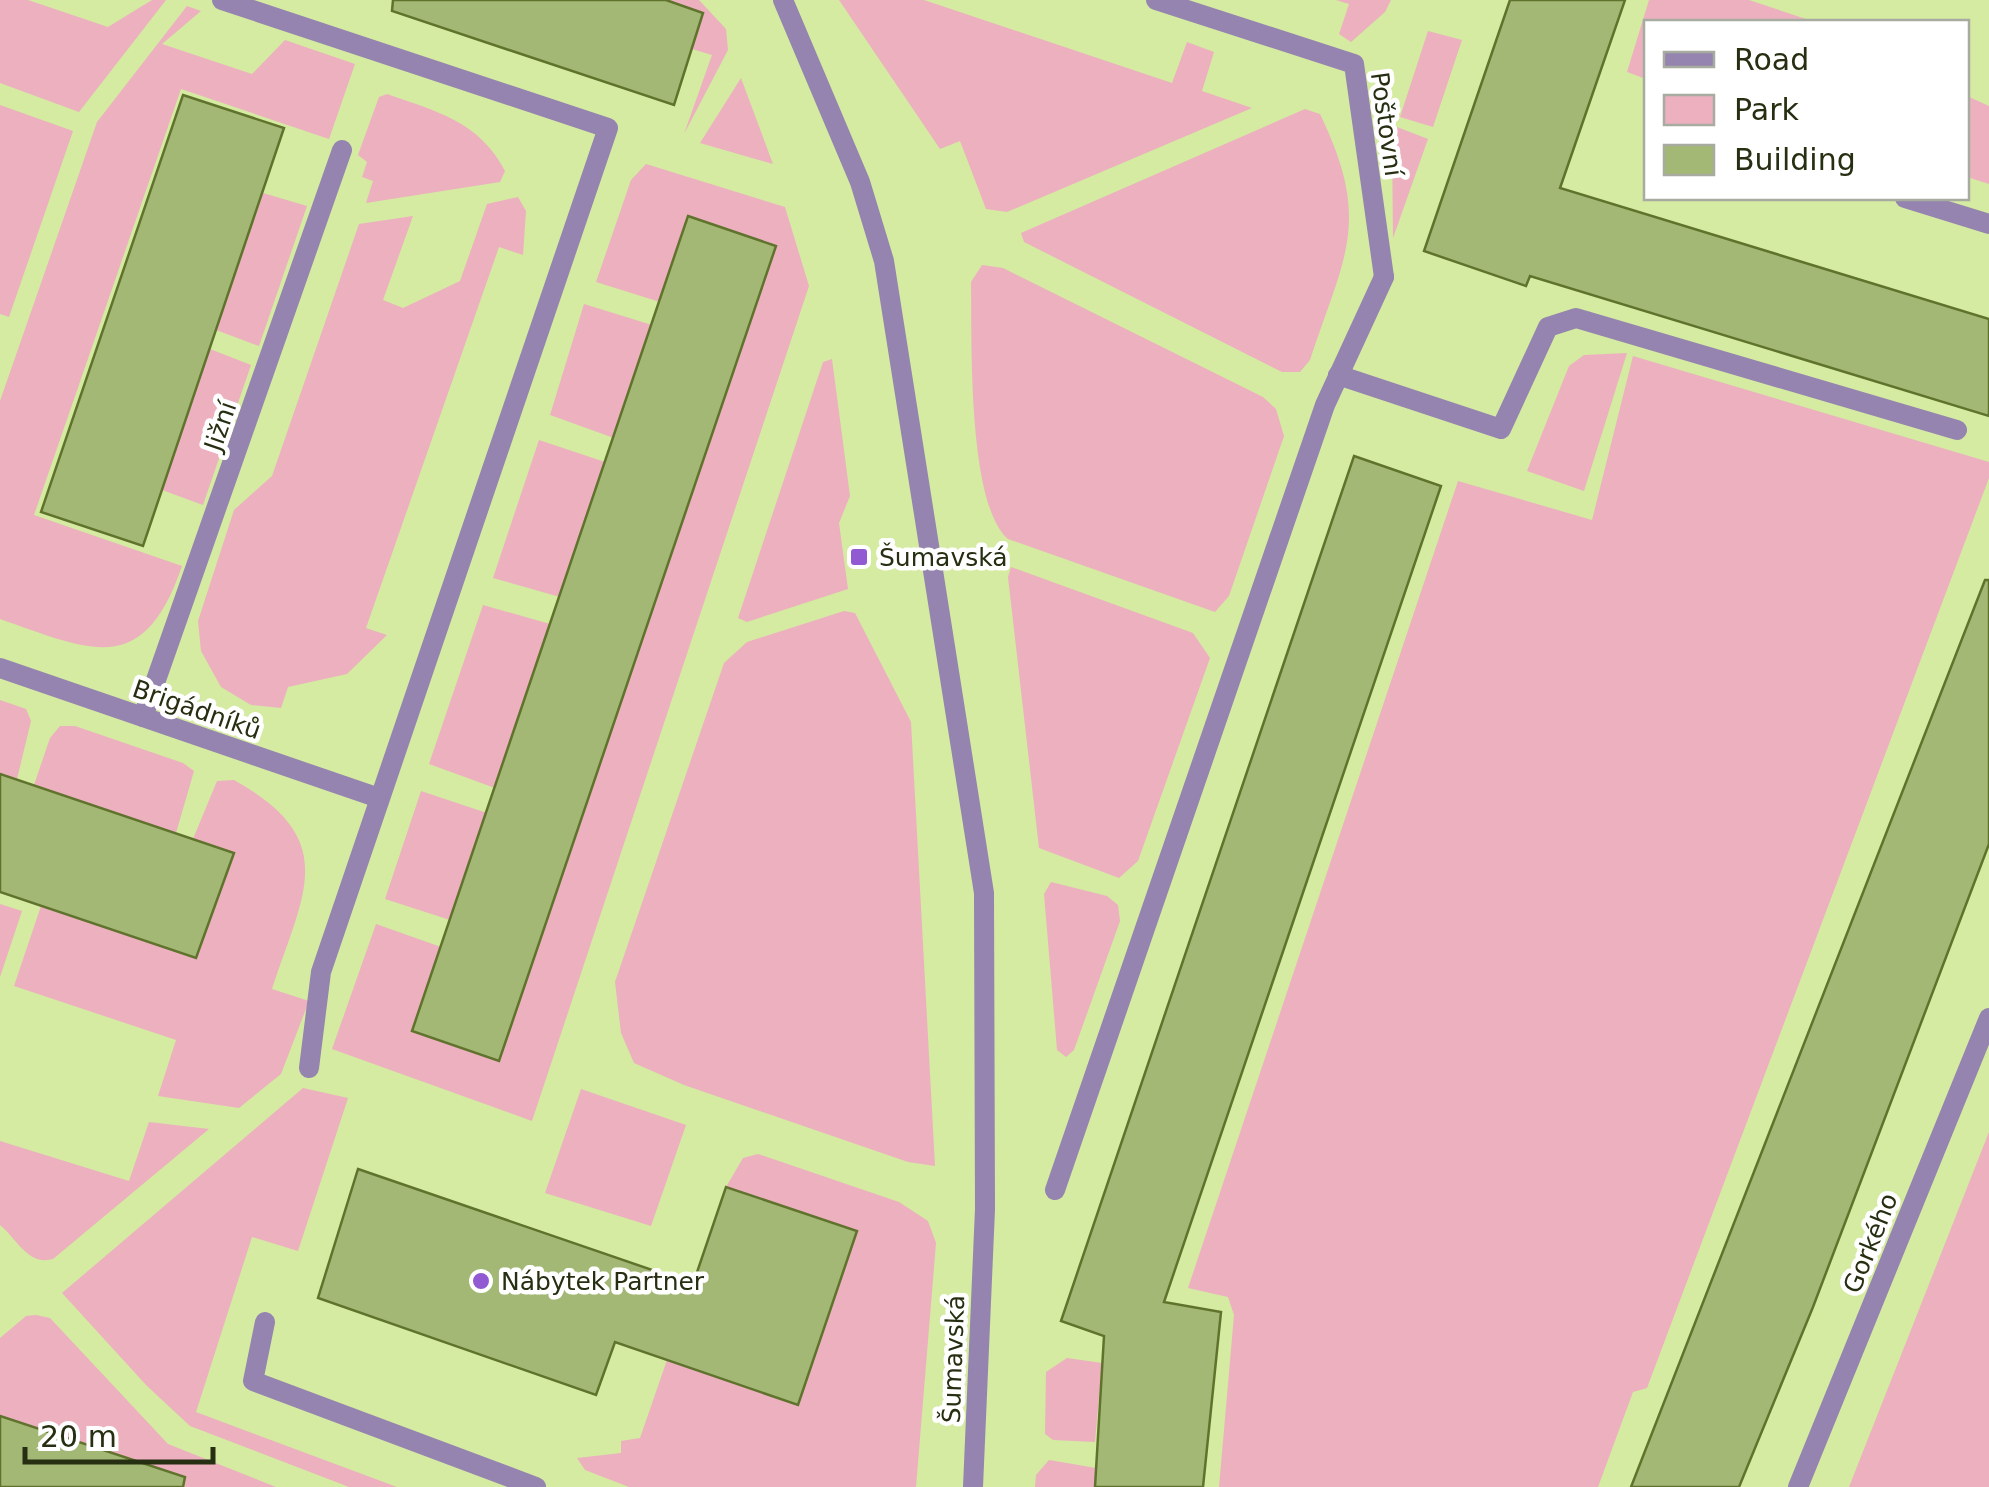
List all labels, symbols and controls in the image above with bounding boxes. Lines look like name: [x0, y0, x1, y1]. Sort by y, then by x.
legend: [1644, 20, 1969, 200]
text: Road: [1734, 42, 1809, 77]
street label: Poštovní: [1365, 70, 1408, 179]
text: Park: [1734, 92, 1799, 127]
text: Building: [1734, 142, 1856, 177]
street label: Jižní: [198, 397, 243, 457]
place label: Šumavská: [879, 542, 1008, 572]
marker: Šumavská: [848, 546, 870, 568]
street label: Brigádníků: [129, 674, 265, 745]
street label: Gorkého: [1837, 1189, 1904, 1297]
place label: Nábytek Partner: [501, 1267, 705, 1296]
marker: Nábytek Partner: [470, 1270, 492, 1292]
street label: Šumavská: [936, 1294, 970, 1424]
scale bar: [25, 1402, 212, 1464]
text: 20 m: [40, 1419, 117, 1454]

